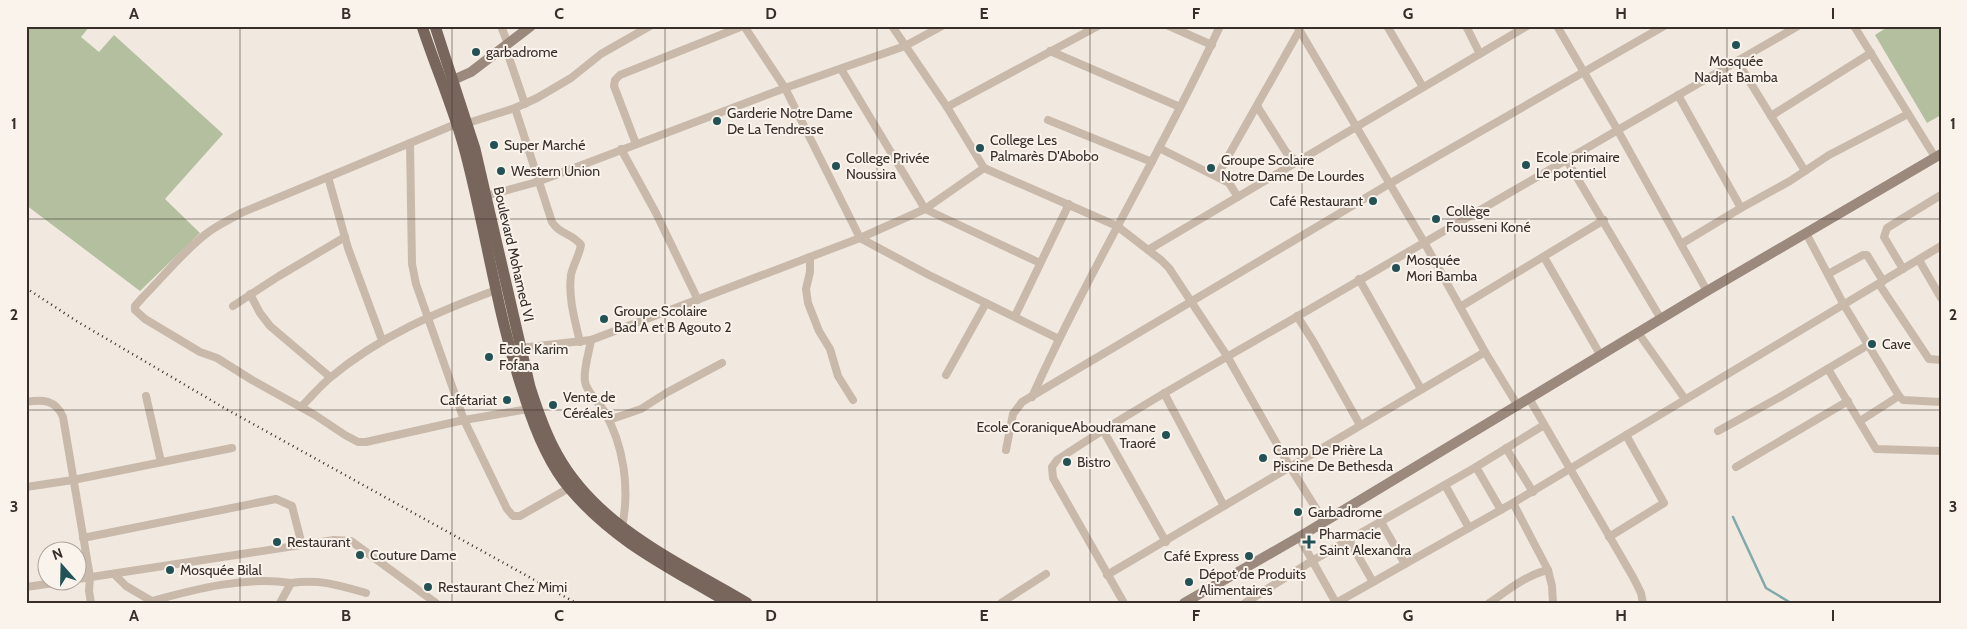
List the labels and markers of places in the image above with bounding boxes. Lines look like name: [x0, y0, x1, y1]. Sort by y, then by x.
marker: Mosquée Nadjat Bamba: [1730, 39, 1742, 51]
place label: garbadrome: [486, 43, 558, 61]
marker: garbadrome: [470, 46, 482, 58]
place label: Mosquée Nadjat Bamba: [1694, 52, 1778, 86]
place label: Garderie Notre Dame De La Tendresse: [727, 104, 853, 138]
marker: Garderie Notre Dame De La Tendresse: [711, 115, 723, 127]
place label: College Les Palmarès D'Abobo: [990, 131, 1099, 165]
place label: Super Marché: [504, 136, 585, 154]
marker: Super Marché: [488, 139, 500, 151]
marker: College Les Palmarès D'Abobo: [974, 142, 986, 154]
place label: Ecole primaire Le potentiel: [1536, 148, 1620, 182]
place label: College Privée Noussira: [846, 149, 930, 183]
place label: Groupe Scolaire Notre Dame De Lourdes: [1221, 151, 1364, 185]
marker: Ecole primaire Le potentiel: [1520, 159, 1532, 171]
marker: College Privée Noussira: [830, 160, 842, 172]
place label: Western Union: [511, 162, 600, 180]
marker: Groupe Scolaire Notre Dame De Lourdes: [1205, 162, 1217, 174]
marker: Western Union: [495, 165, 507, 177]
place label: Café Restaurant: [1270, 192, 1363, 210]
marker: Café Restaurant: [1367, 195, 1379, 207]
place label: Collège Fousseni Koné: [1446, 202, 1531, 236]
marker: Collège Fousseni Koné: [1430, 213, 1442, 225]
place label: Mosquée Mori Bamba: [1406, 251, 1478, 285]
marker: Mosquée Mori Bamba: [1390, 262, 1402, 274]
place label: Groupe Scolaire Bad A et B Agouto 2: [614, 302, 732, 336]
marker: Groupe Scolaire Bad A et B Agouto 2: [598, 313, 610, 325]
place label: Cave: [1882, 335, 1911, 353]
marker: Cave: [1866, 338, 1878, 350]
place label: Ecole Karim Fofana: [499, 340, 568, 374]
marker: Ecole Karim Fofana: [483, 351, 495, 363]
place label: Vente de Céréales: [563, 388, 616, 422]
place label: Cafétariat: [440, 391, 497, 409]
marker: Cafétariat: [501, 394, 513, 406]
marker: Vente de Céréales: [547, 399, 559, 411]
place label: Ecole CoraniqueAboudramane Traoré: [977, 418, 1156, 452]
marker: Ecole CoraniqueAboudramane Traoré: [1160, 429, 1172, 441]
place label: Camp De Prière La Piscine De Bethesda: [1273, 441, 1393, 475]
marker: Camp De Prière La Piscine De Bethesda: [1257, 452, 1269, 464]
place label: Bistro: [1077, 453, 1111, 471]
marker: Bistro: [1061, 456, 1073, 468]
place label: Garbadrome: [1308, 503, 1382, 521]
marker: Garbadrome: [1292, 506, 1304, 518]
place label: Pharmacie Saint Alexandra: [1319, 525, 1412, 559]
place label: Restaurant: [287, 533, 351, 551]
marker: Restaurant: [271, 536, 283, 548]
marker: Pharmacie Saint Alexandra: [1303, 536, 1315, 548]
place label: Couture Dame: [370, 546, 456, 564]
place label: Café Express: [1164, 547, 1239, 565]
marker: Couture Dame: [354, 549, 366, 561]
marker: Café Express: [1243, 550, 1255, 562]
place label: Mosquée Bilal: [180, 561, 263, 579]
marker: Mosquée Bilal: [164, 564, 176, 576]
place label: Dépot de Produits Alimentaires: [1199, 565, 1306, 599]
marker: Dépot de Produits Alimentaires: [1183, 576, 1195, 588]
place label: Restaurant Chez Mimi: [438, 578, 567, 596]
marker: Restaurant Chez Mimi: [422, 581, 434, 593]

